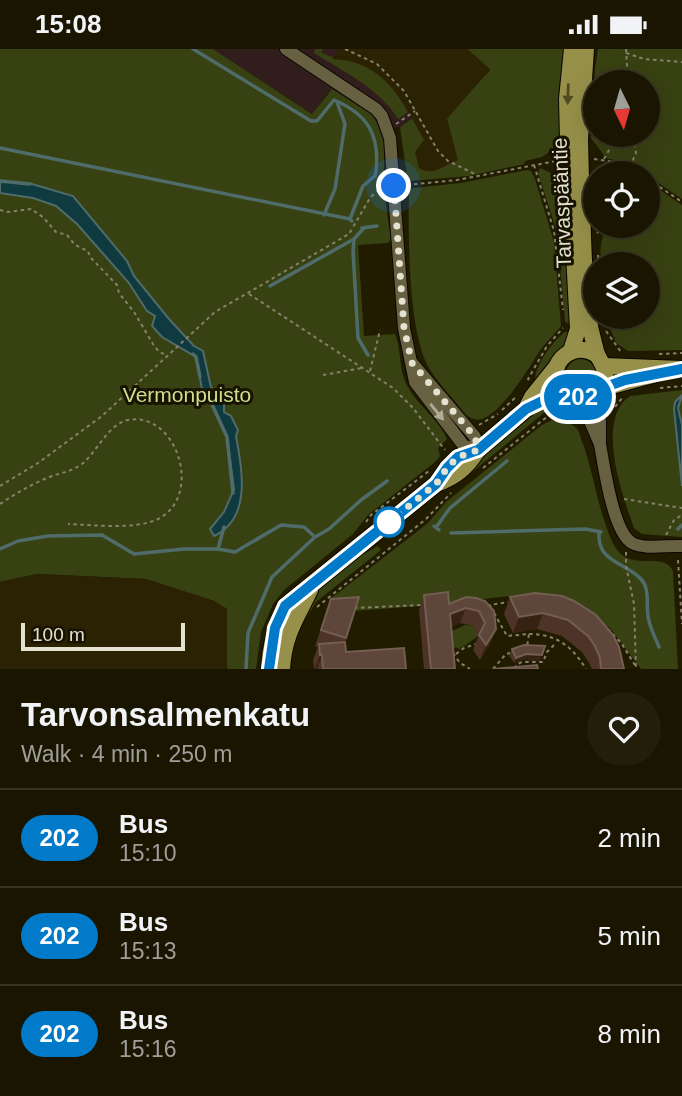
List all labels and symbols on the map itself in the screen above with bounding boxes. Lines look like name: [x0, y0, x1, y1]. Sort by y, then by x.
north arrow: [583, 70, 660, 147]
one-way arrow: [562, 83, 573, 105]
street label: Tarvaspääntie: [548, 137, 575, 269]
your location: [376, 168, 411, 203]
line badge: 202: [538, 374, 618, 420]
park label: Vermonpuisto: [123, 383, 251, 406]
one-way arrow: [429, 403, 444, 421]
unlabelled marker: [374, 507, 404, 537]
scale bar: [21, 620, 186, 652]

